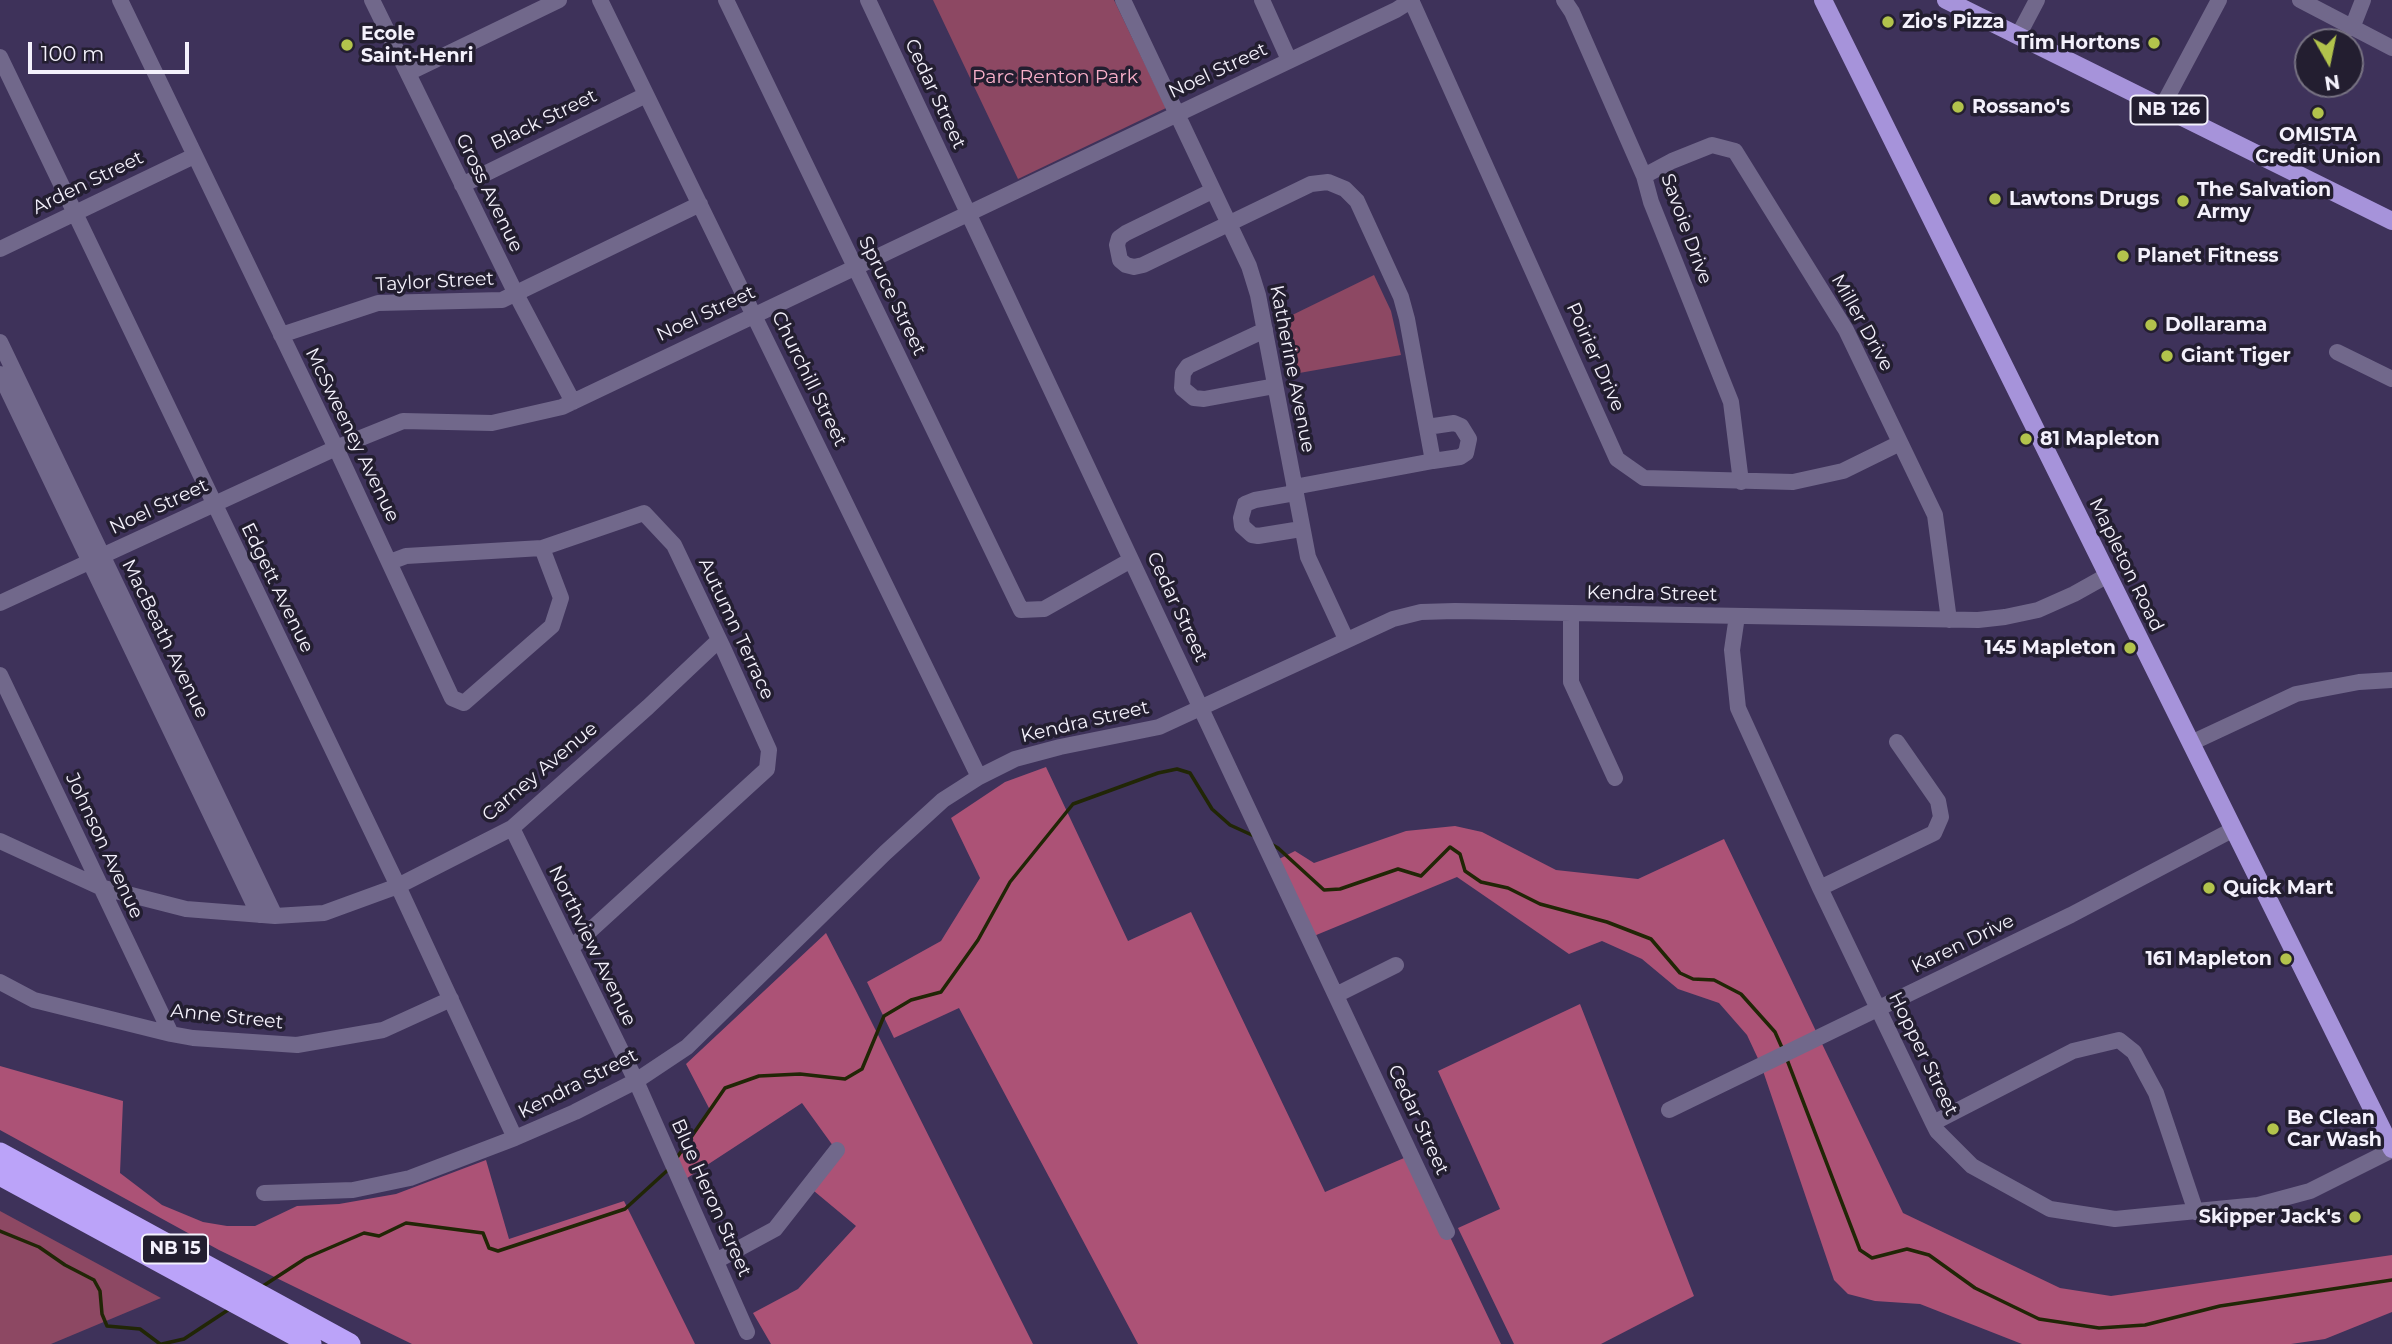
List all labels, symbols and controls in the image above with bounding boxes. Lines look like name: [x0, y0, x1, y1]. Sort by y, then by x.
place label: Zio's Pizza: [1902, 11, 2004, 33]
marker: Zio's Pizza: [1880, 14, 1896, 30]
place label: Ecole Saint-Henri: [361, 23, 473, 67]
scale bar: [32, 28, 192, 72]
north arrow: [2294, 28, 2364, 98]
place label: Tim Hortons: [2017, 32, 2140, 54]
street label: Cedar Street: [900, 35, 970, 153]
marker: Tim Hortons: [2146, 35, 2162, 51]
marker: Ecole Saint-Henri: [339, 37, 355, 53]
street label: Noel Street: [1165, 38, 1271, 104]
text: 100 m: [41, 41, 104, 66]
park label: Parc Renton Park: [972, 66, 1138, 88]
text: N: [2323, 70, 2341, 95]
street label: Black Street: [487, 85, 601, 155]
place label: Rossano's: [1972, 96, 2070, 118]
road number: NB 126: [2130, 96, 2208, 124]
marker: Rossano's: [1950, 99, 1966, 115]
marker: OMISTA Credit Union: [2310, 105, 2326, 121]
place label: OMISTA Credit Union: [2255, 124, 2381, 168]
street label: Gross Avenue: [450, 130, 528, 256]
street label: Arden Street: [29, 146, 147, 220]
street label: Savoie Drive: [1655, 171, 1717, 287]
place label: The Salvation Army: [2197, 179, 2331, 223]
place label: Lawtons Drugs: [2009, 188, 2159, 210]
marker: Lawtons Drugs: [1987, 191, 2003, 207]
marker: The Salvation Army: [2175, 193, 2191, 209]
street label: Spruce Street: [853, 233, 931, 359]
place label: Planet Fitness: [2137, 245, 2279, 267]
marker: Planet Fitness: [2115, 248, 2131, 264]
street label: Taylor Street: [375, 268, 495, 296]
street label: Miller Drive: [1826, 271, 1898, 375]
street label: Noel Street: [653, 281, 759, 347]
street label: Katherine Avenue: [1265, 283, 1319, 455]
street label: Poirier Drive: [1561, 299, 1629, 415]
street label: Churchill Street: [766, 308, 852, 450]
place label: Dollarama: [2165, 314, 2267, 336]
marker: Dollarama: [2143, 317, 2159, 333]
street label: McSweeney Avenue: [300, 344, 404, 526]
place label: Giant Tiger: [2181, 345, 2291, 367]
marker: Giant Tiger: [2159, 348, 2175, 364]
place label: 81 Mapleton: [2040, 428, 2160, 450]
marker: 81 Mapleton: [2018, 431, 2034, 447]
street label: Noel Street: [106, 474, 212, 540]
street label: Mapleton Road: [2084, 495, 2168, 635]
street label: Edgett Avenue: [236, 519, 318, 657]
street label: Cedar Street: [1142, 548, 1212, 666]
street label: Autumn Terrace: [693, 555, 779, 703]
street label: MacBeath Avenue: [117, 556, 213, 722]
street label: Kendra Street: [1586, 581, 1718, 607]
place label: 145 Mapleton: [1985, 637, 2116, 659]
marker: 145 Mapleton: [2122, 640, 2138, 656]
street label: Kendra Street: [1019, 696, 1151, 748]
street label: Carney Avenue: [478, 717, 602, 827]
street label: Johnson Avenue: [60, 770, 148, 922]
street label: Northview Avenue: [543, 862, 641, 1030]
place label: Quick Mart: [2223, 877, 2333, 899]
marker: Quick Mart: [2201, 880, 2217, 896]
street label: Karen Drive: [1908, 909, 2018, 979]
place label: 161 Mapleton: [2145, 948, 2272, 970]
marker: 161 Mapleton: [2278, 951, 2294, 967]
street label: Hopper Street: [1883, 988, 1963, 1120]
street label: Anne Street: [170, 1000, 284, 1034]
street label: Kendra Street: [515, 1044, 641, 1124]
street label: Cedar Street: [1383, 1061, 1453, 1179]
place label: Be Clean Car Wash: [2287, 1107, 2382, 1151]
street label: Blue Heron Street: [666, 1116, 756, 1280]
marker: Be Clean Car Wash: [2265, 1121, 2281, 1137]
place label: Skipper Jack's: [2199, 1206, 2341, 1228]
marker: Skipper Jack's: [2347, 1209, 2363, 1225]
road number: NB 15: [142, 1234, 208, 1264]

